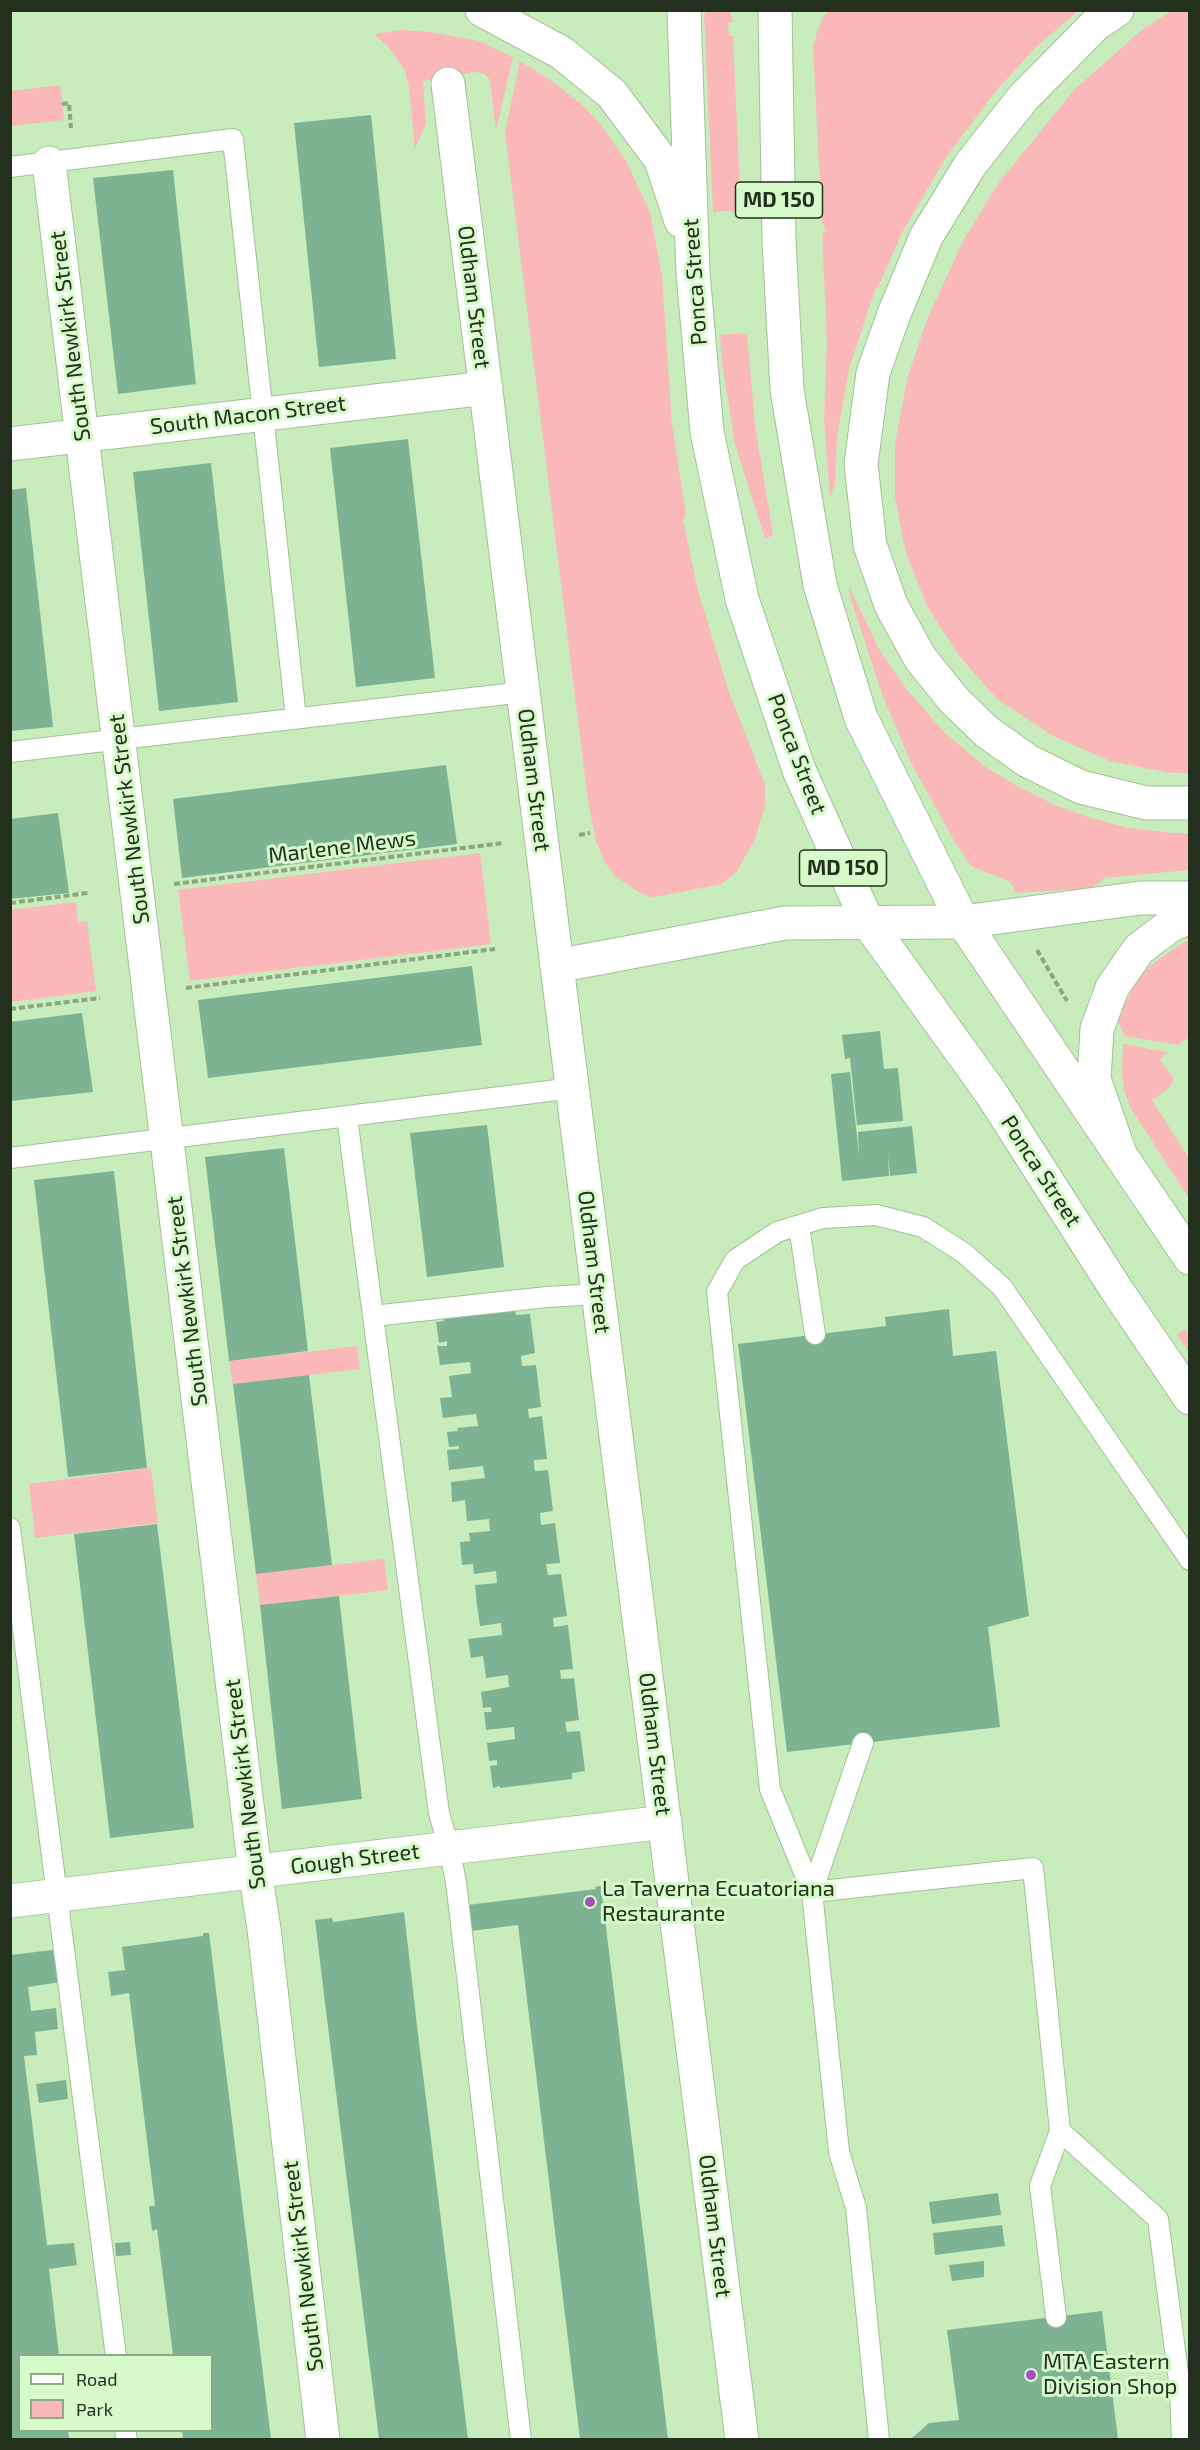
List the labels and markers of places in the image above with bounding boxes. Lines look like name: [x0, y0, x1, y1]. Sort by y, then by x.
place label: La Taverna Ecuatoriana Restaurante: [602, 1876, 835, 1928]
marker: La Taverna Ecuatoriana Restaurante: [583, 1895, 597, 1909]
place label: MTA Eastern Division Shop: [1043, 2349, 1177, 2400]
marker: MTA Eastern Division Shop: [1024, 2368, 1038, 2382]

